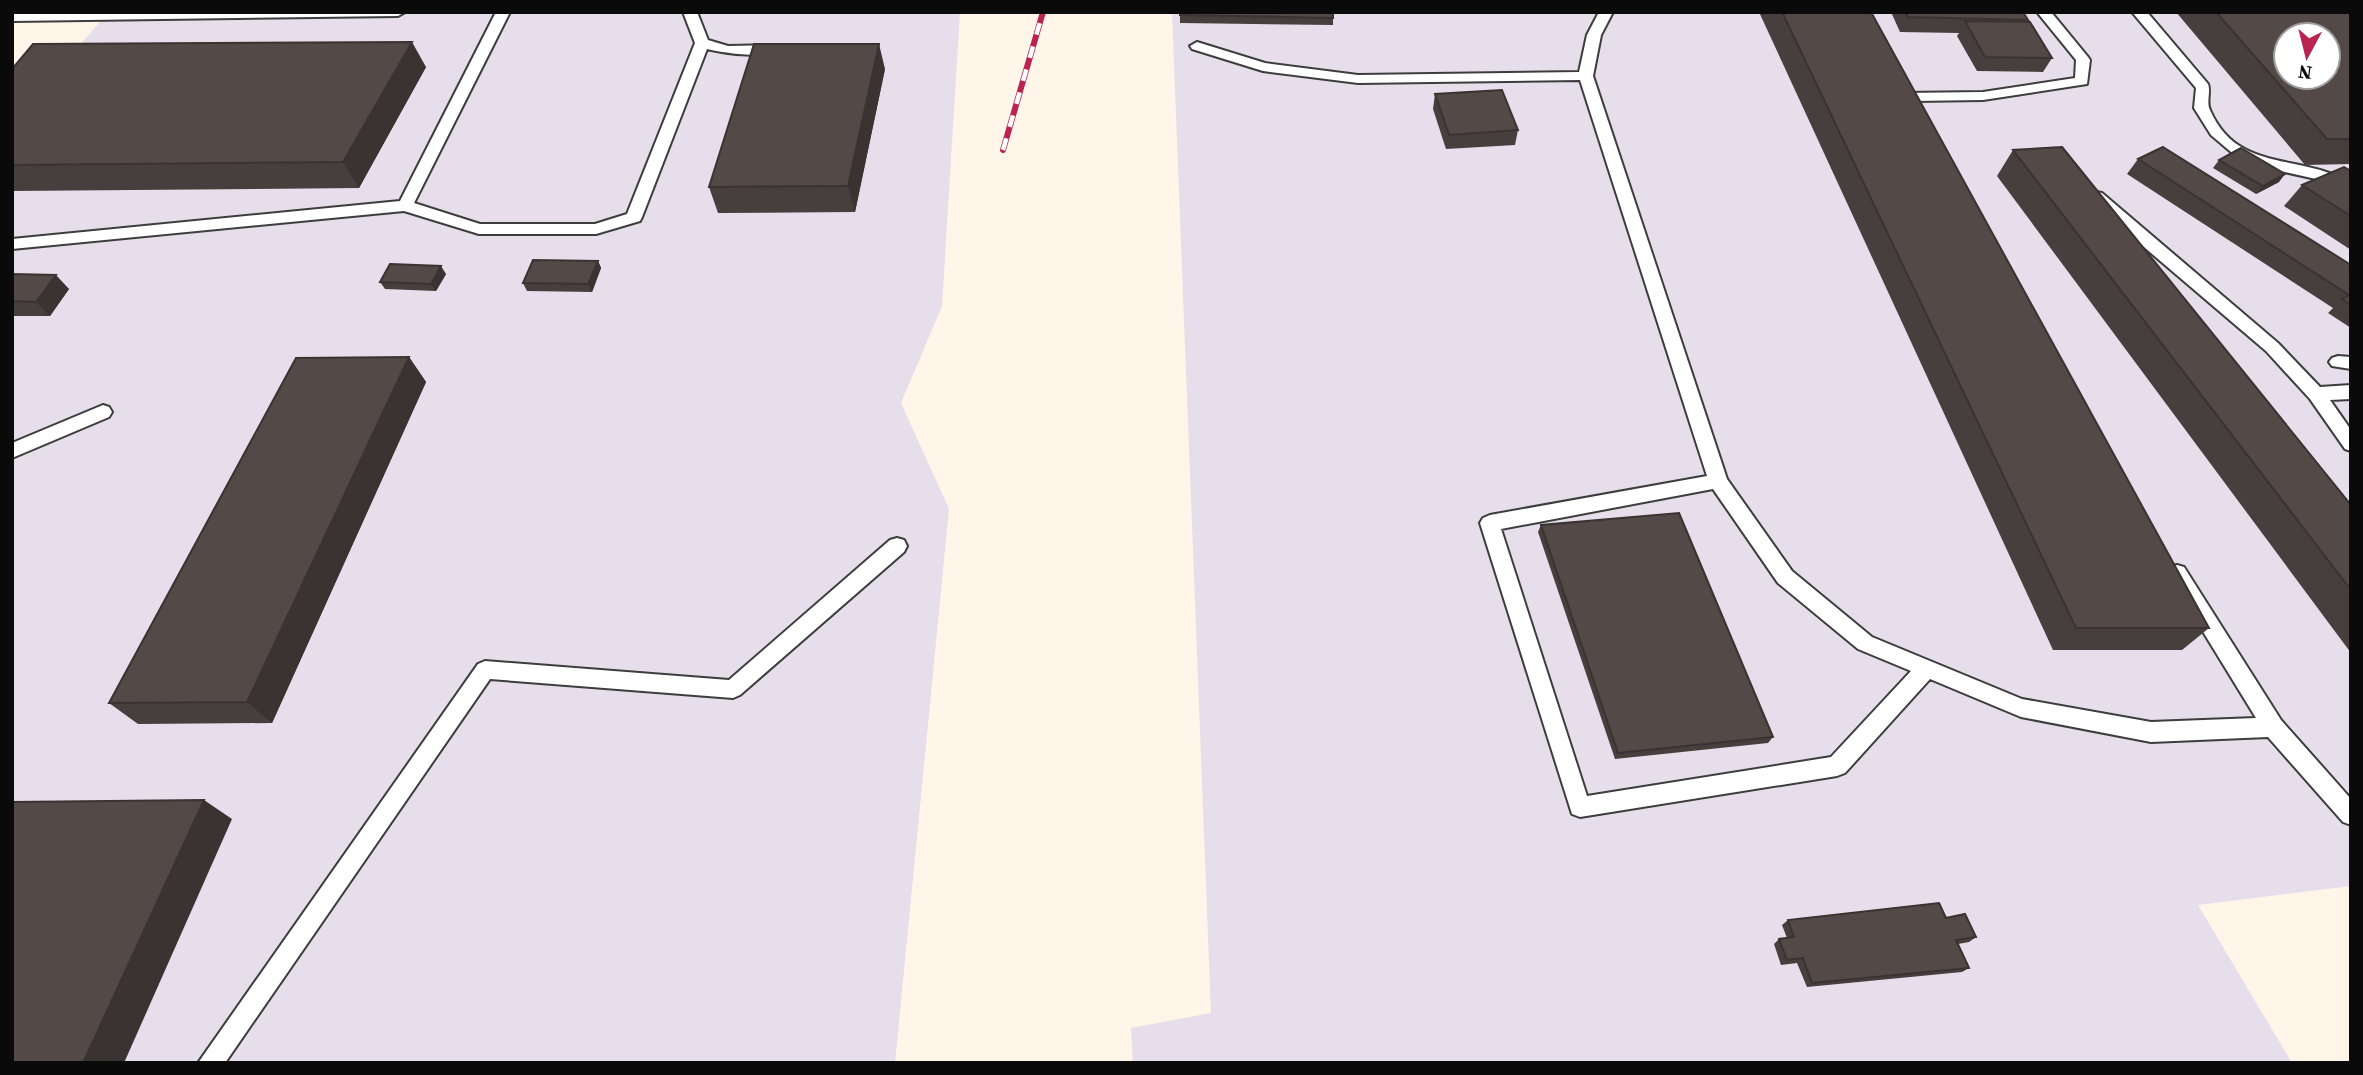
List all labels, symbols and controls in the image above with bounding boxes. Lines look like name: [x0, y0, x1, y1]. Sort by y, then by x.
north arrow: [2272, 21, 2342, 91]
text: N: [2296, 59, 2313, 87]

